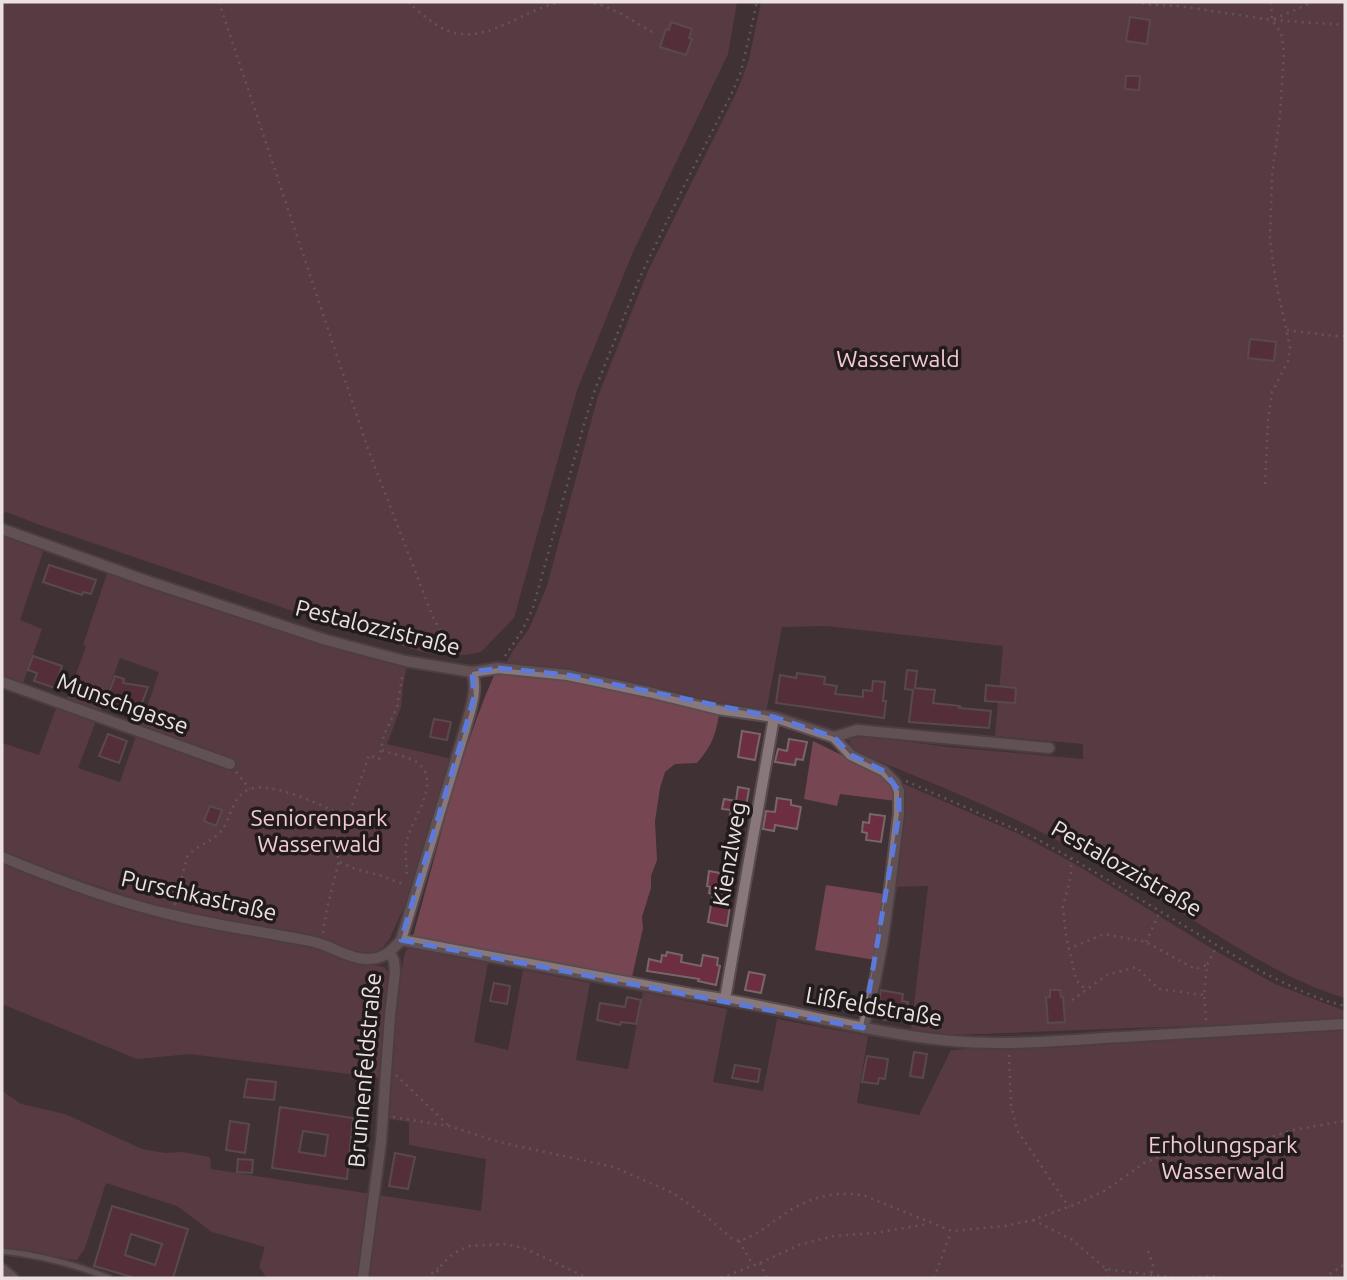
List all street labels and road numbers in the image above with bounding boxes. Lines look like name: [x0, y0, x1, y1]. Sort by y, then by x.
street label: Pestalozzistraße: [293, 594, 463, 660]
street label: Munschgasse: [54, 668, 192, 738]
street label: Kienzlweg: [707, 800, 751, 908]
street label: Pestalozzistraße: [1048, 815, 1206, 921]
street label: Purschkastraße: [119, 865, 279, 925]
street label: Brunnenfeldstraße: [343, 971, 385, 1169]
street label: Lißfeldstraße: [804, 982, 944, 1030]

